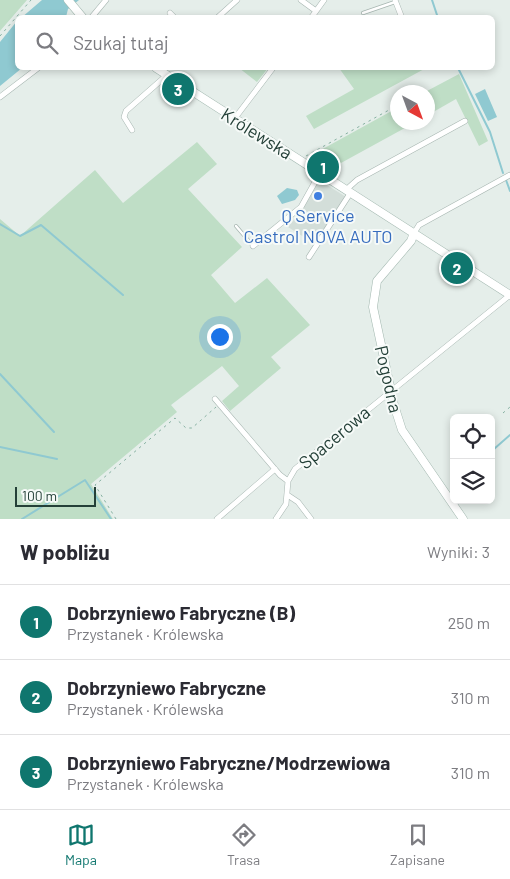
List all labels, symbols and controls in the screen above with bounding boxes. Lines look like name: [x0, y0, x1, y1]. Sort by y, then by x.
search box: [15, 15, 495, 70]
icon: search: [33, 29, 61, 57]
text: Szukaj tutaj: [73, 31, 169, 54]
pin: 3: [162, 70, 194, 108]
north arrow: [390, 85, 435, 130]
street label: Królewska: [217, 103, 297, 163]
pin: 1: [307, 148, 339, 186]
marker: Q Service Castrol NOVA AUTO: [312, 190, 324, 202]
place label: Q Service Castrol NOVA AUTO: [244, 204, 392, 247]
pin: 2: [441, 249, 473, 287]
your location: [207, 324, 233, 350]
street label: Pogodna: [371, 343, 407, 415]
street label: Spacerowa: [294, 401, 374, 473]
map controls: [450, 414, 495, 504]
button: locate: [450, 414, 495, 459]
button: layers: [450, 459, 495, 504]
scale bar: [15, 484, 96, 507]
text: 100 m: [22, 487, 57, 504]
text: W pobliżu: [20, 539, 110, 564]
text: Wyniki: 3: [427, 542, 490, 561]
text: Dobrzyniewo Fabryczne (B): [67, 601, 295, 624]
text: 1: [33, 613, 39, 632]
text: 250 m: [448, 613, 490, 632]
text: Przystanek · Królewska: [67, 624, 224, 643]
text: Dobrzyniewo Fabryczne: [67, 676, 266, 699]
text: 2: [32, 688, 40, 707]
text: 310 m: [451, 688, 490, 707]
text: Przystanek · Królewska: [67, 699, 224, 718]
text: Dobrzyniewo Fabryczne/Modrzewiowa: [67, 751, 390, 774]
text: 3: [32, 763, 40, 782]
text: 310 m: [451, 763, 490, 782]
text: Przystanek · Królewska: [67, 774, 224, 793]
tab: Mapa: [65, 821, 97, 868]
tab: Trasa: [227, 821, 260, 868]
tab: Zapisane: [390, 821, 445, 868]

